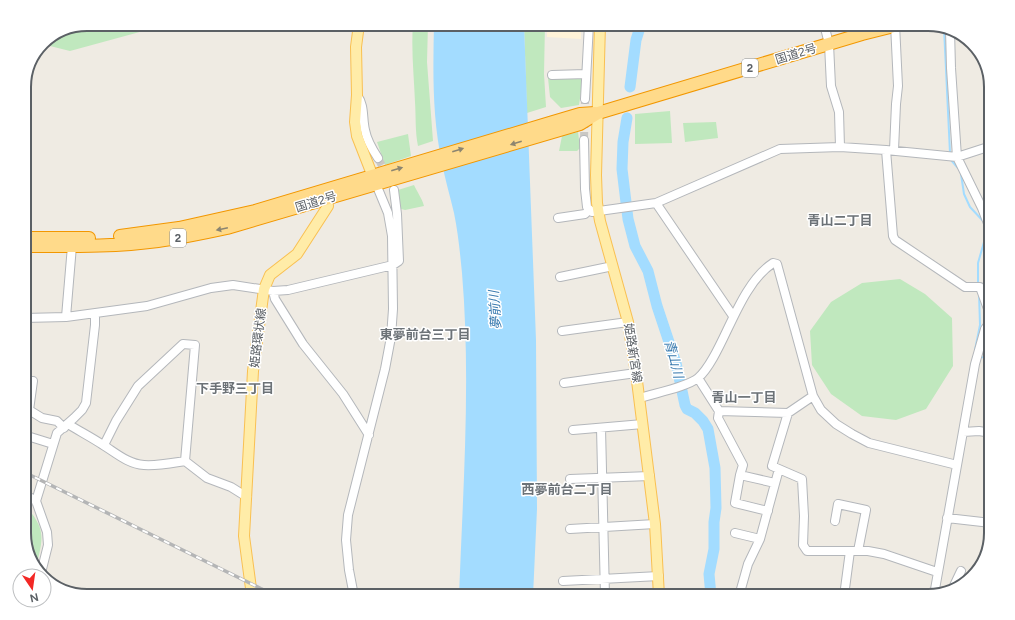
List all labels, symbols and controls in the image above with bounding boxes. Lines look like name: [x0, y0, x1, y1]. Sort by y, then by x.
street label: 国道2号: [774, 41, 818, 67]
road number: 2: [742, 59, 758, 77]
one-way arrow: [510, 140, 522, 146]
one-way arrow: [452, 147, 464, 153]
one-way arrow: [391, 166, 403, 172]
street label: 国道2号: [294, 189, 338, 215]
district label: 青山二丁目: [807, 213, 873, 228]
one-way arrow: [216, 226, 228, 232]
road number: 2: [170, 229, 186, 247]
water label: 夢前川: [486, 288, 504, 330]
street label: 姫路環状線: [247, 307, 269, 369]
street label: 姫路新宮線: [621, 322, 645, 384]
district label: 東夢前台三丁目: [379, 327, 471, 342]
water label: 青山川: [662, 338, 687, 382]
district label: 下手野三丁目: [196, 381, 274, 396]
district label: 青山一丁目: [711, 390, 777, 405]
district label: 西夢前台二丁目: [521, 482, 613, 497]
north arrow: [12, 568, 52, 608]
text: N: [29, 590, 40, 605]

